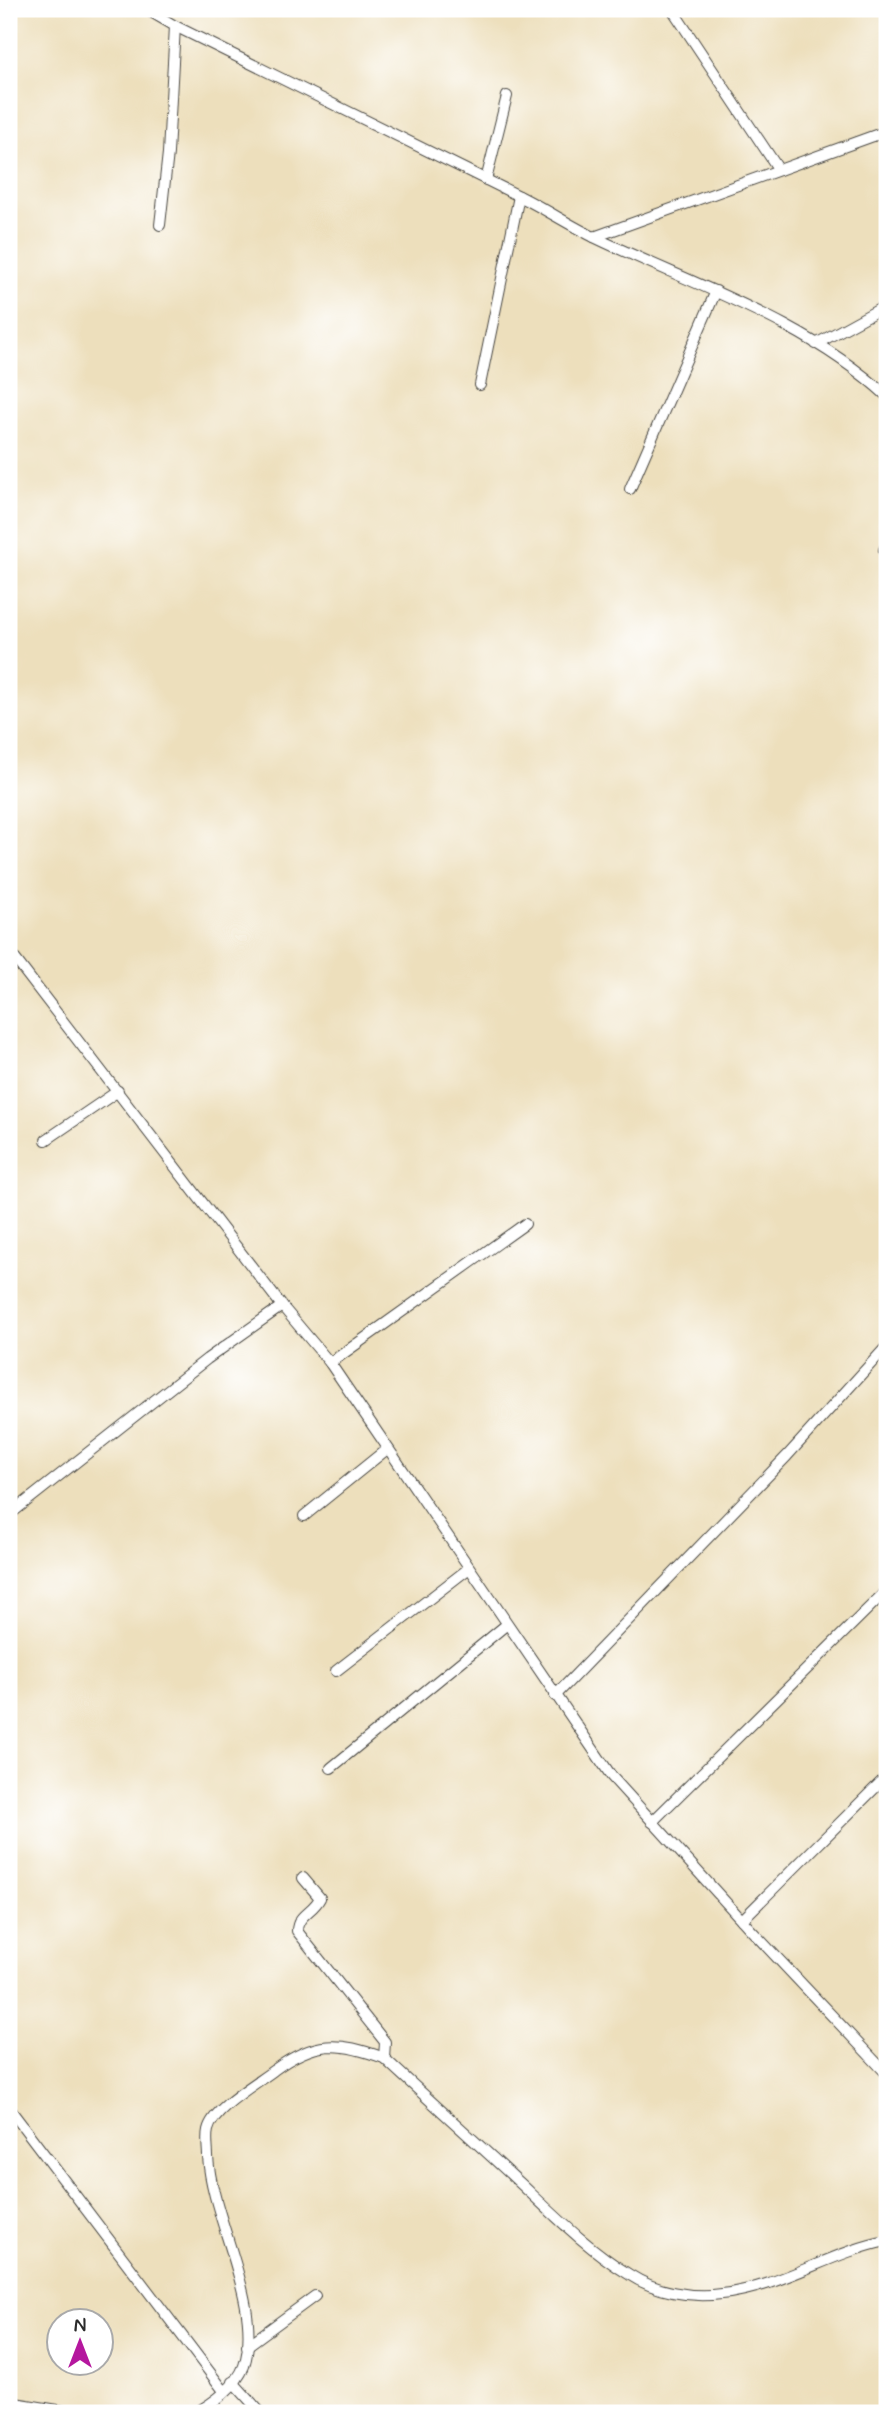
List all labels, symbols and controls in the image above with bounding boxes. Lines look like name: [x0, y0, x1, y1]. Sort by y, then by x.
north arrow: [46, 2306, 116, 2376]
text: N: [74, 2314, 86, 2339]

